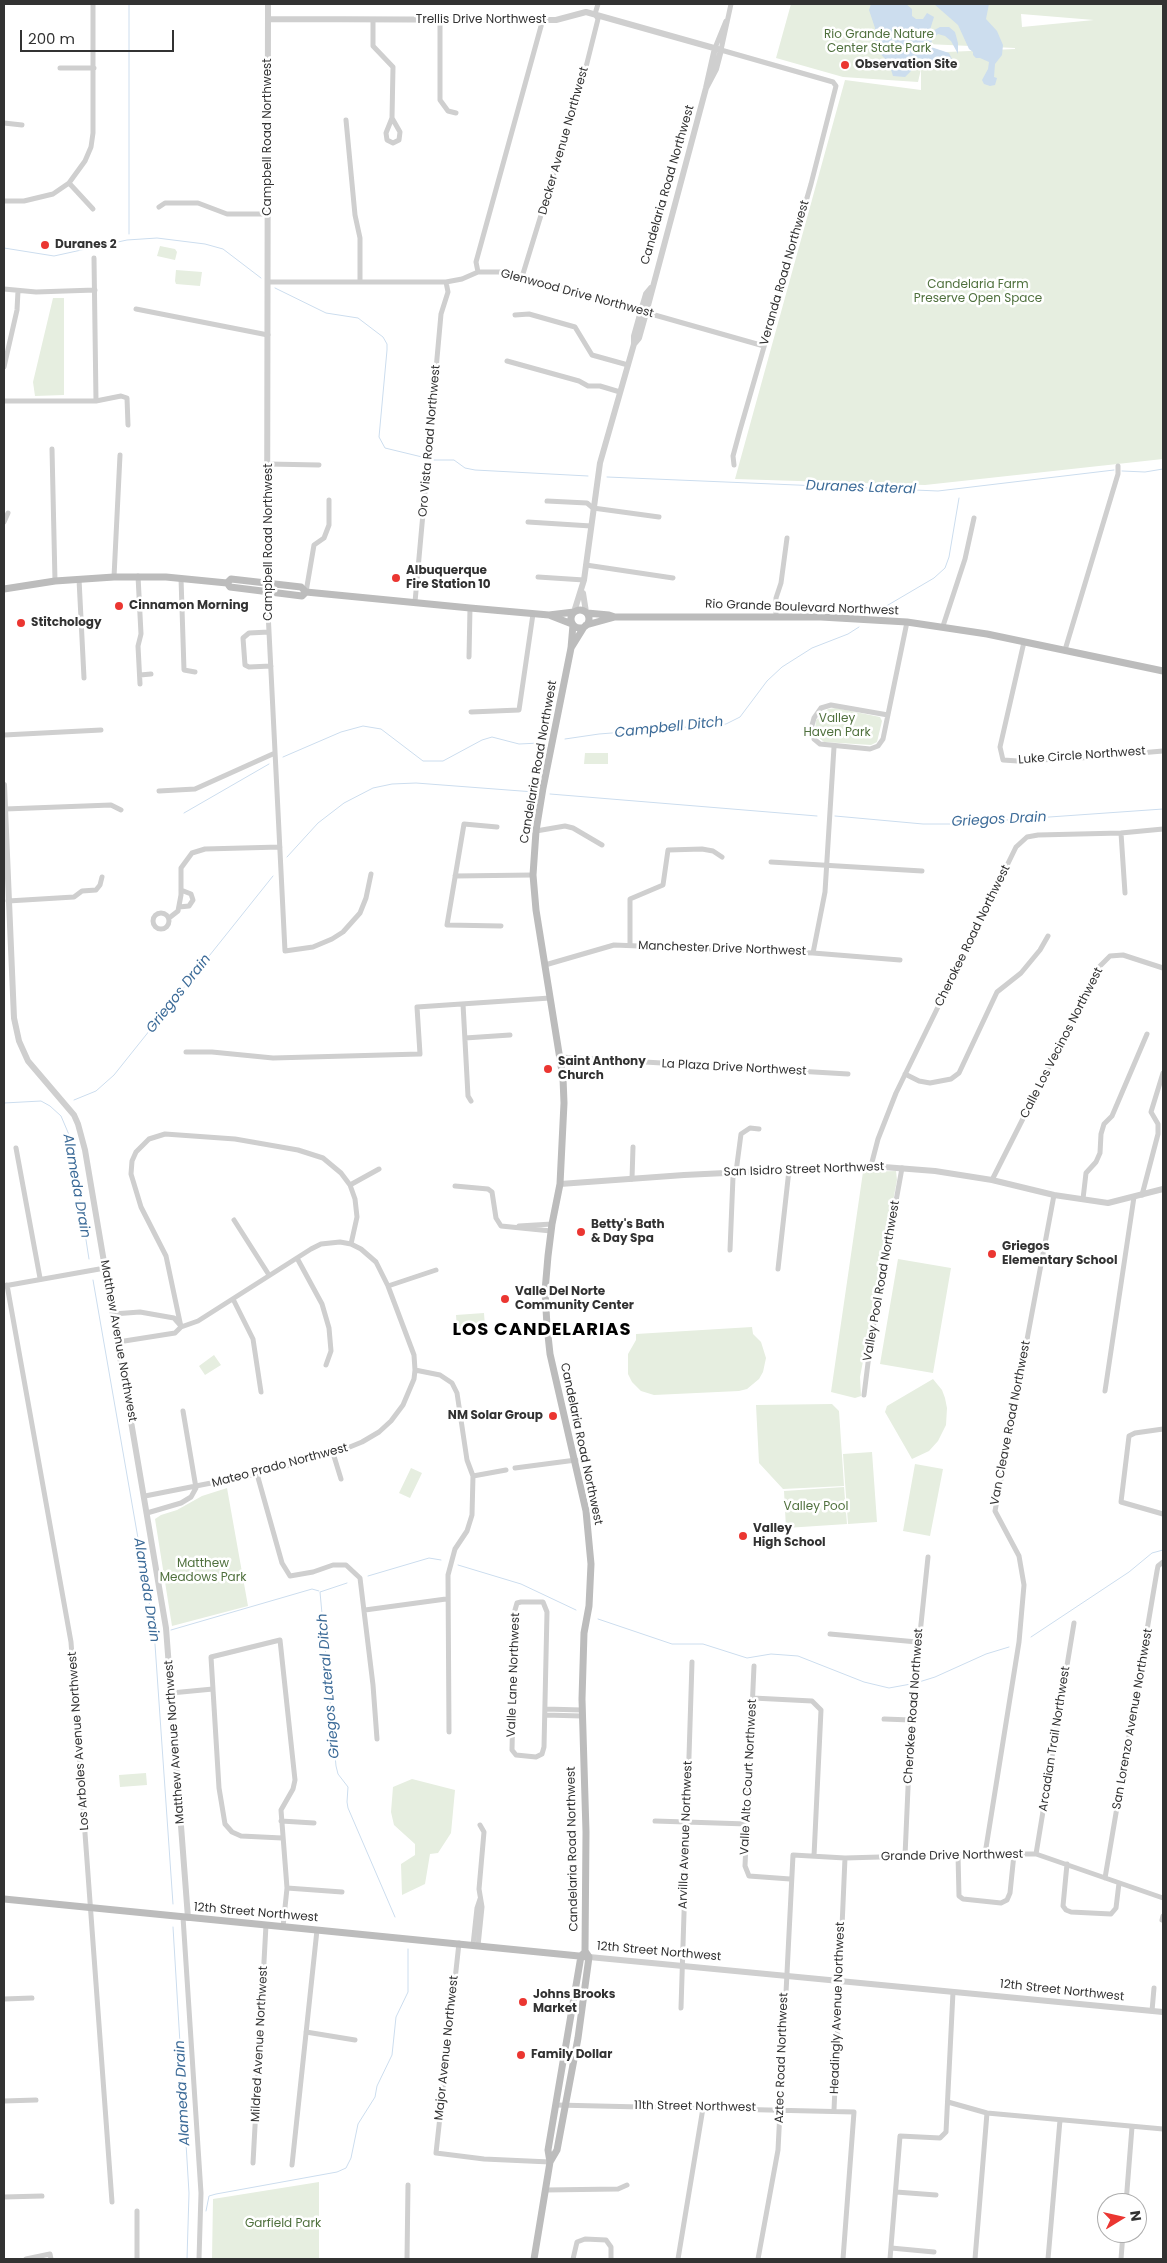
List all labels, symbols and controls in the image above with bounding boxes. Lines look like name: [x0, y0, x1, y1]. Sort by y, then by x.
street label: Trellis Drive Northwest: [416, 13, 546, 27]
scale bar: [22, 20, 176, 52]
text: 200 m: [28, 28, 75, 49]
park label: Rio Grande Nature Center State Park: [824, 28, 934, 56]
street label: Campbell Road Northwest: [261, 58, 275, 216]
place label: Observation Site: [855, 58, 957, 72]
marker: Observation Site: [839, 59, 851, 71]
street label: Decker Avenue Northwest: [536, 65, 592, 217]
street label: Candelaria Road Northwest: [638, 104, 698, 266]
street label: Veranda Road Northwest: [757, 199, 813, 347]
place label: Duranes 2: [55, 238, 117, 252]
marker: Duranes 2: [39, 239, 51, 251]
street label: Glenwood Drive Northwest: [499, 267, 655, 321]
park label: Candelaria Farm Preserve Open Space: [914, 278, 1042, 306]
street label: Oro Vista Road Northwest: [416, 364, 444, 518]
street label: Campbell Road Northwest: [262, 463, 276, 621]
water label: Duranes Lateral: [806, 478, 916, 498]
place label: Albuquerque Fire Station 10: [406, 564, 491, 592]
marker: Albuquerque Fire Station 10: [390, 572, 402, 584]
street label: Rio Grande Boulevard Northwest: [705, 597, 899, 619]
place label: Cinnamon Morning: [129, 599, 249, 613]
marker: Cinnamon Morning: [113, 600, 125, 612]
place label: Stitchology: [31, 616, 102, 630]
marker: Stitchology: [15, 617, 27, 629]
street label: Candelaria Road Northwest: [518, 679, 560, 845]
park label: Valley Haven Park: [803, 712, 871, 740]
water label: Campbell Ditch: [614, 714, 724, 742]
street label: Luke Circle Northwest: [1018, 744, 1146, 768]
water label: Griegos Drain: [951, 809, 1047, 831]
street label: Cherokee Road Northwest: [932, 863, 1014, 1009]
street label: Manchester Drive Northwest: [638, 939, 806, 959]
water label: Griegos Drain: [143, 951, 215, 1037]
street label: Calle Los Vecinos Northwest: [1018, 965, 1106, 1121]
place label: Saint Anthony Church: [558, 1055, 646, 1083]
street label: La Plaza Drive Northwest: [661, 1057, 807, 1079]
marker: Saint Anthony Church: [542, 1063, 554, 1075]
water label: Alameda Drain: [59, 1133, 93, 1239]
street label: San Isidro Street Northwest: [724, 1160, 884, 1180]
street label: Valley Pool Road Northwest: [861, 1200, 903, 1362]
place label: Betty's Bath & Day Spa: [591, 1218, 665, 1246]
marker: Betty's Bath & Day Spa: [575, 1226, 587, 1238]
place label: Griegos Elementary School: [1002, 1240, 1117, 1268]
marker: Griegos Elementary School: [986, 1248, 998, 1260]
street label: Matthew Avenue Northwest: [97, 1259, 139, 1423]
place label: Valle Del Norte Community Center: [515, 1285, 634, 1313]
marker: Valle Del Norte Community Center: [499, 1293, 511, 1305]
district label: LOS CANDELARIAS: [451, 1319, 633, 1341]
street label: Van Cleave Road Northwest: [988, 1340, 1034, 1506]
street label: Candelaria Road Northwest: [557, 1362, 605, 1526]
place label: NM Solar Group: [448, 1409, 543, 1423]
marker: NM Solar Group: [547, 1410, 559, 1422]
street label: Mateo Prado Northwest: [210, 1441, 350, 1491]
park label: Valley Pool: [784, 1500, 848, 1514]
place label: Valley High School: [753, 1522, 826, 1550]
marker: Valley High School: [737, 1530, 749, 1542]
water label: Alameda Drain: [129, 1537, 163, 1643]
park label: Matthew Meadows Park: [160, 1557, 246, 1585]
street label: Valle Lane Northwest: [505, 1612, 523, 1738]
water label: Griegos Lateral Ditch: [314, 1613, 344, 1759]
street label: San Lorenzo Avenue Northwest: [1110, 1627, 1156, 1811]
street label: Cherokee Road Northwest: [901, 1628, 927, 1784]
street label: Los Arboles Avenue Northwest: [66, 1651, 92, 1831]
street label: Matthew Avenue Northwest: [162, 1660, 188, 1824]
street label: Arcadian Trail Northwest: [1036, 1665, 1074, 1813]
street label: Valle Alto Court Northwest: [738, 1699, 760, 1855]
street label: Arvilla Avenue Northwest: [676, 1761, 696, 1909]
street label: Candelaria Road Northwest: [564, 1766, 582, 1932]
street label: Grande Drive Northwest: [881, 1848, 1023, 1864]
street label: 12th Street Northwest: [193, 1900, 319, 1926]
street label: Headingly Avenue Northwest: [828, 1922, 848, 2094]
street label: 12th Street Northwest: [596, 1939, 722, 1965]
street label: Mildred Avenue Northwest: [249, 1966, 271, 2122]
street label: Major Avenue Northwest: [432, 1975, 462, 2121]
street label: 12th Street Northwest: [999, 1977, 1125, 2005]
place label: Johns Brooks Market: [533, 1988, 615, 2016]
street label: Aztec Road Northwest: [773, 1992, 791, 2124]
marker: Johns Brooks Market: [517, 1996, 529, 2008]
water label: Alameda Drain: [172, 2040, 194, 2146]
place label: Family Dollar: [531, 2048, 612, 2062]
marker: Family Dollar: [515, 2049, 527, 2061]
street label: 11th Street Northwest: [634, 2099, 756, 2115]
north arrow: [1097, 2193, 1147, 2243]
text: N: [1125, 2209, 1147, 2223]
park label: Garfield Park: [245, 2217, 321, 2231]

